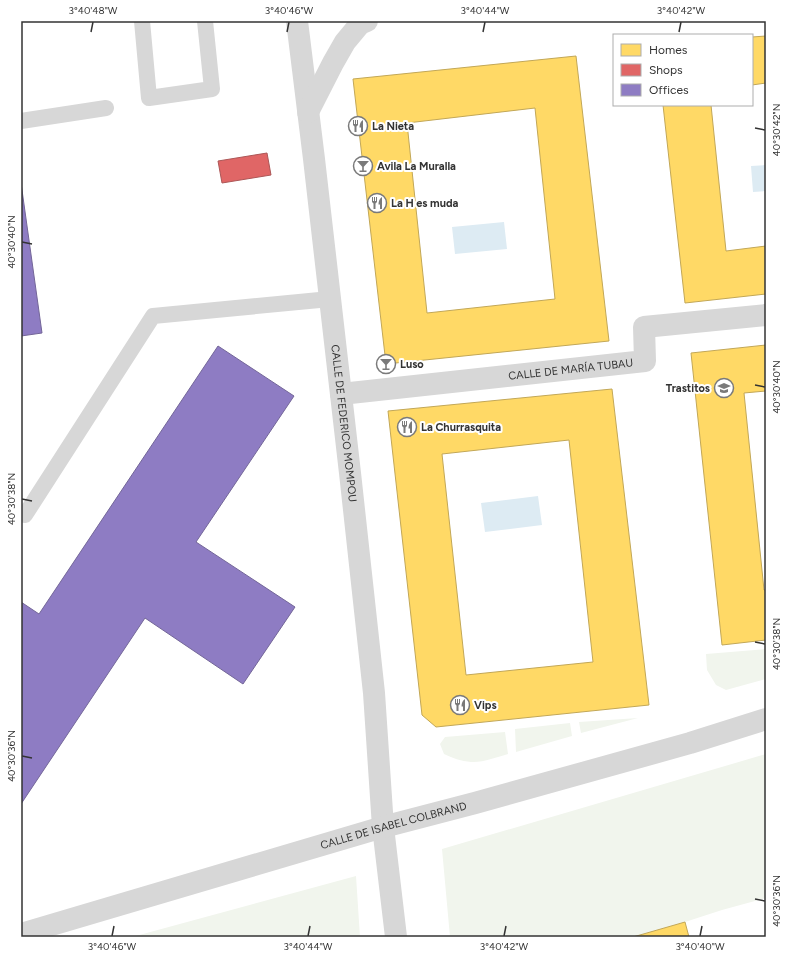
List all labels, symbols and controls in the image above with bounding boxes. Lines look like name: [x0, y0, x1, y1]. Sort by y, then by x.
text: 3°40'48"W: [69, 4, 118, 17]
text: 3°40'46"W: [265, 4, 314, 17]
text: 3°40'44"W: [461, 4, 510, 17]
text: 3°40'42"W: [657, 4, 706, 17]
legend: [613, 34, 753, 106]
text: Homes: [649, 43, 688, 57]
text: Shops: [649, 63, 683, 77]
text: Offices: [649, 83, 689, 97]
text: 40°30'42"N: [770, 104, 783, 156]
restaurant icon: La Nieta: [347, 115, 369, 137]
place label: La Nieta: [372, 120, 414, 133]
bar icon: Avila La Muralla: [352, 155, 374, 177]
place label: Avila La Muralla: [377, 160, 456, 173]
restaurant icon: La H es muda: [366, 192, 388, 214]
place label: La H es muda: [391, 197, 458, 210]
text: 40°30'40"N: [5, 215, 18, 269]
street label: CALLE DE FEDERICO MOMPOU: [329, 344, 360, 503]
bar icon: Luso: [375, 353, 397, 375]
street label: CALLE DE MARÍA TUBAU: [508, 356, 634, 382]
place label: Luso: [400, 358, 424, 371]
text: 40°30'40"N: [770, 360, 783, 414]
school or university icon: Trastitos: [713, 377, 735, 399]
place label: Trastitos: [666, 382, 710, 395]
restaurant icon: La Churrasquita: [396, 416, 418, 438]
place label: La Churrasquita: [421, 421, 501, 434]
text: 40°30'38"N: [5, 473, 18, 525]
text: 40°30'38"N: [770, 618, 783, 670]
restaurant icon: Vips: [449, 694, 471, 716]
place label: Vips: [474, 699, 497, 712]
text: 40°30'36"N: [5, 730, 18, 782]
street label: CALLE DE ISABEL COLBRAND: [319, 799, 468, 852]
text: 40°30'36"N: [770, 875, 783, 927]
text: 3°40'46"W: [88, 940, 137, 953]
text: 3°40'44"W: [284, 940, 333, 953]
text: 3°40'42"W: [480, 940, 529, 953]
text: 3°40'40"W: [675, 940, 725, 953]

